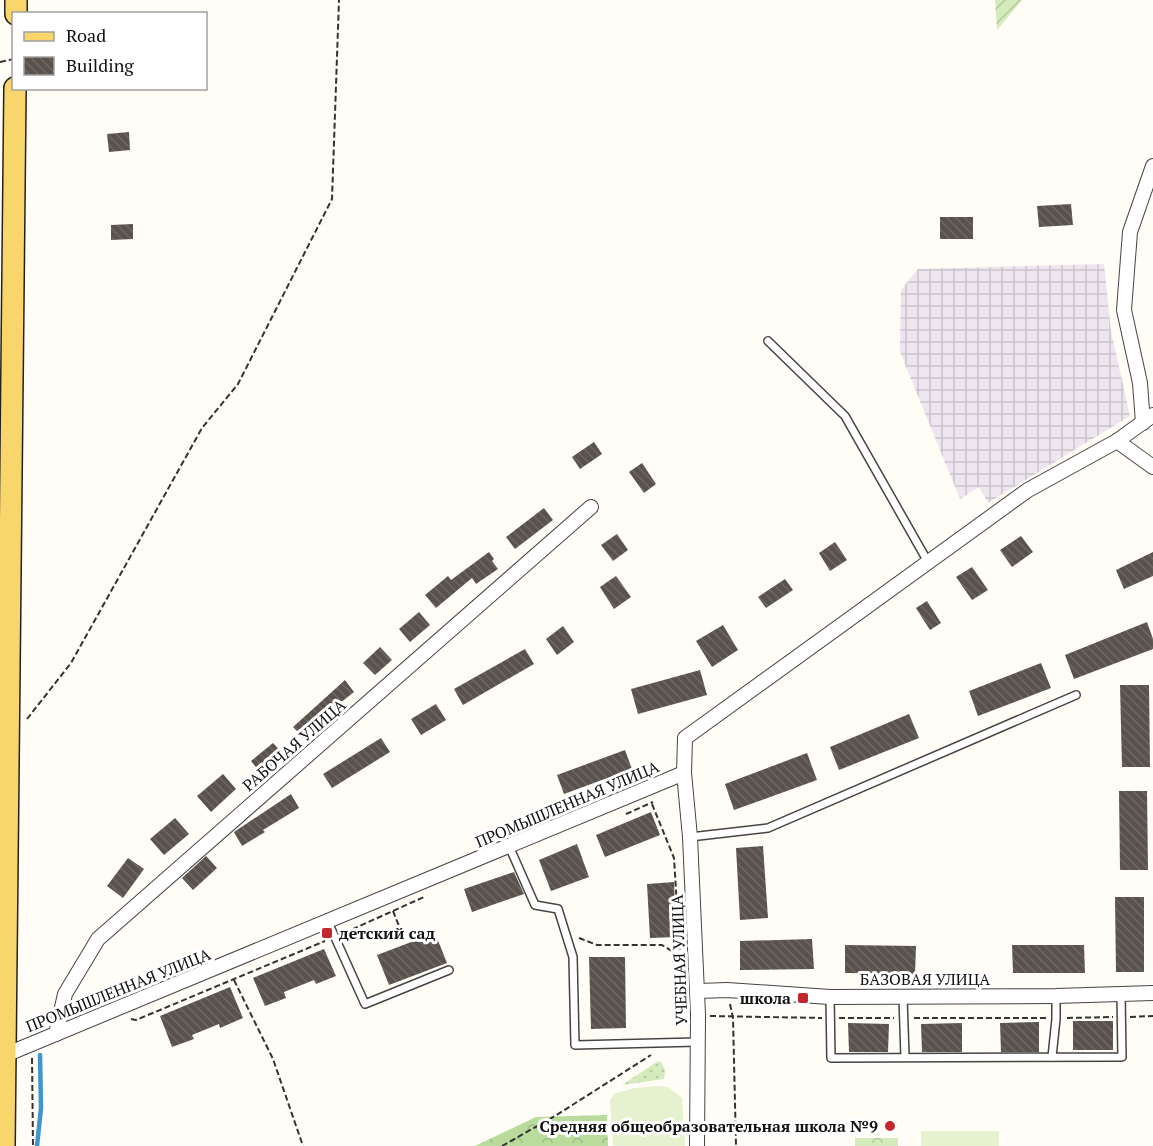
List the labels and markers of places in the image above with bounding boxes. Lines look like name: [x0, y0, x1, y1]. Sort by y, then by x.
place label: детский сад: [339, 922, 435, 944]
marker: детский сад: [320, 926, 334, 940]
place label: школа: [740, 987, 791, 1009]
marker: школа: [796, 991, 810, 1005]
place label: Средняя общеобразовательная школа №9: [539, 1115, 878, 1137]
marker: Средняя общеобразовательная школа №9: [883, 1119, 897, 1133]

